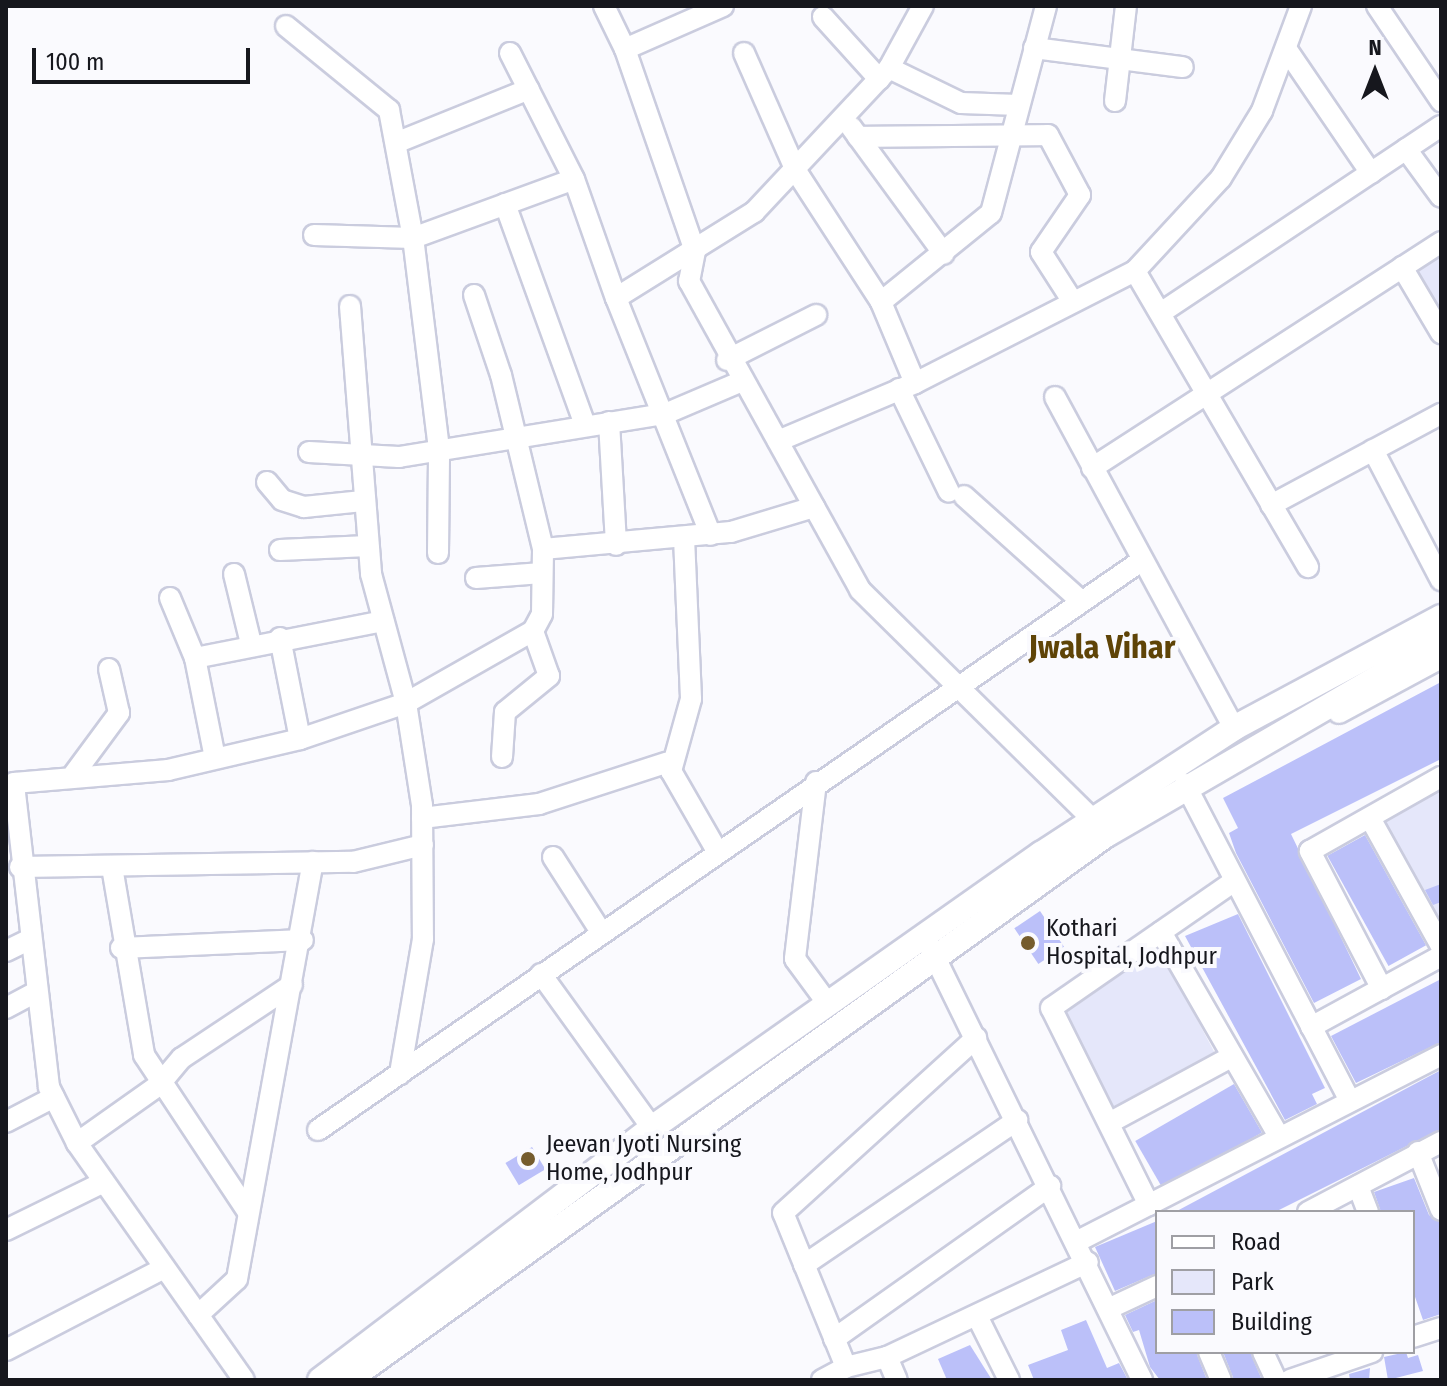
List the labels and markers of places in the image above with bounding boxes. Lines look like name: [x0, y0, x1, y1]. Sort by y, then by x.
place label: Kothari Hospital, Jodhpur: [1046, 915, 1217, 971]
marker: Kothari Hospital, Jodhpur: [1017, 932, 1039, 954]
place label: Jeevan Jyoti Nursing Home, Jodhpur: [546, 1131, 741, 1187]
marker: Jeevan Jyoti Nursing Home, Jodhpur: [517, 1148, 539, 1170]

